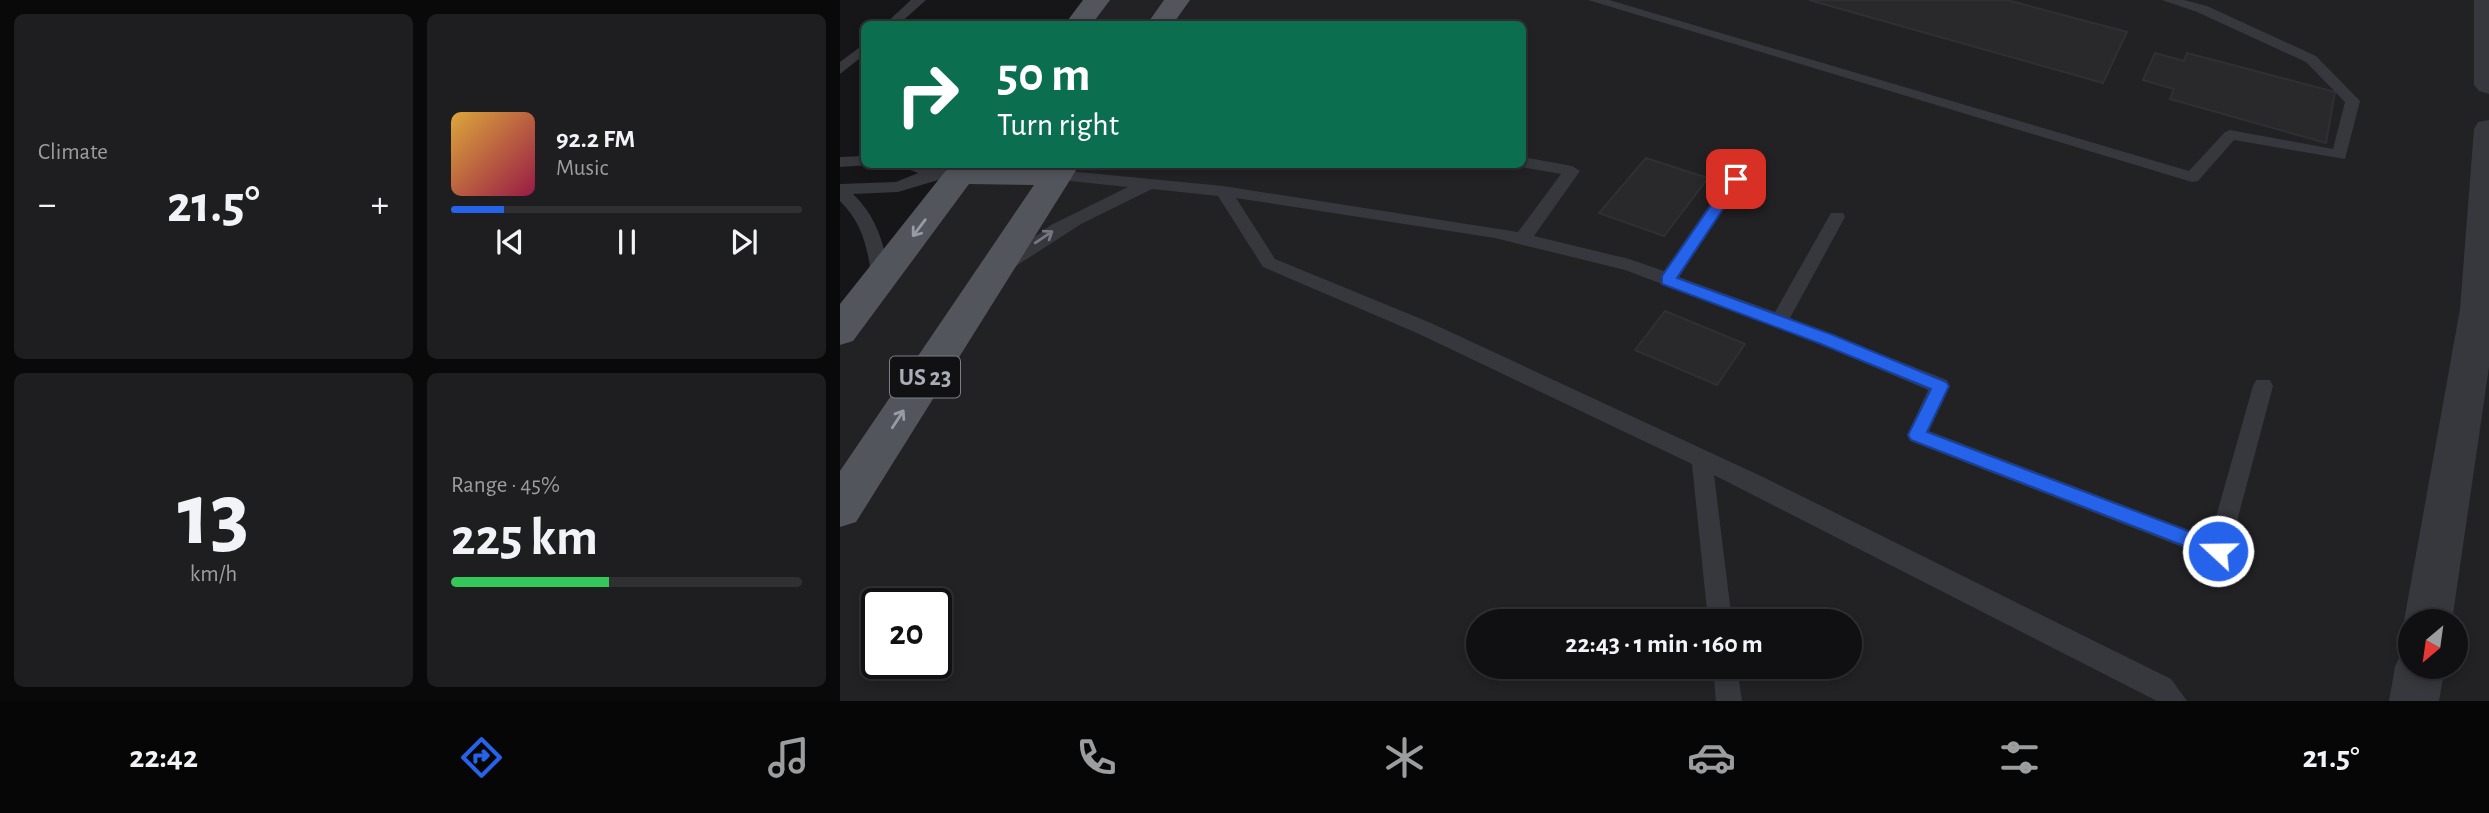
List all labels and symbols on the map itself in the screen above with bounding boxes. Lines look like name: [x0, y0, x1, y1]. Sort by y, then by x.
pin: [1706, 149, 1766, 209]
one-way arrow: [912, 218, 927, 237]
one-way arrow: [1034, 230, 1054, 244]
road number: US 23: [890, 356, 960, 398]
one-way arrow: [892, 409, 906, 429]
position arrow: [2181, 514, 2255, 588]
speed limit sign: 20: [861, 588, 952, 679]
north arrow: [2398, 609, 2468, 679]

